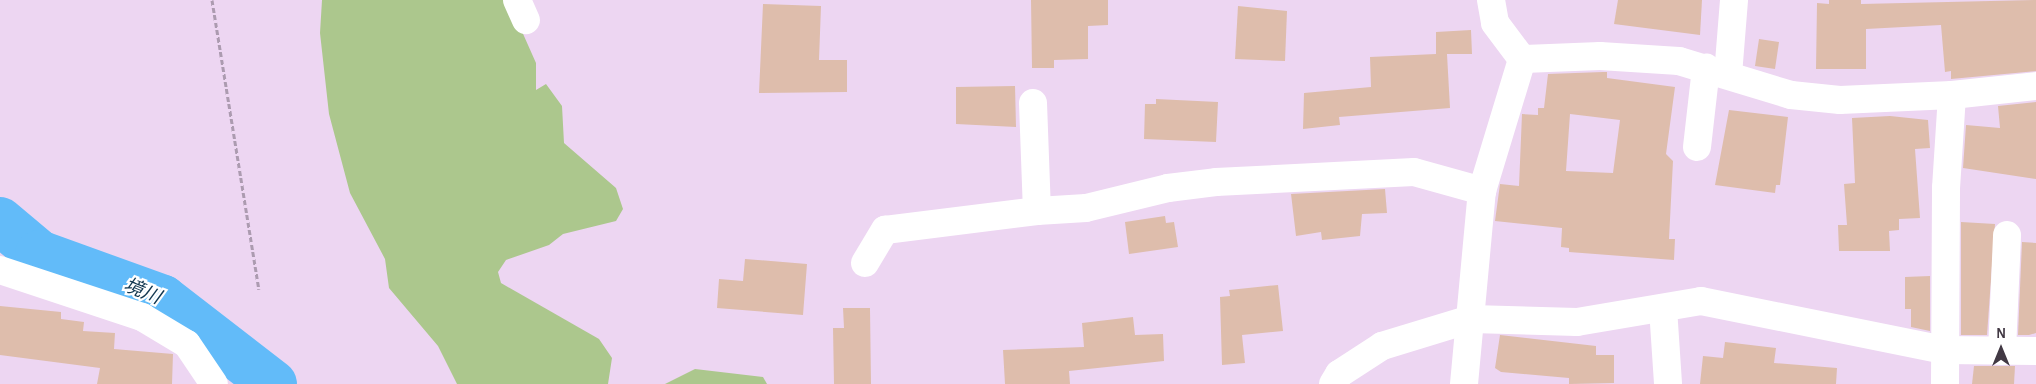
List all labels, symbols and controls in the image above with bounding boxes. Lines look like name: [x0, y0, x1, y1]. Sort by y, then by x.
water label: 境川: [120, 274, 164, 310]
north arrow: [1976, 324, 2026, 374]
text: N: [1996, 327, 2006, 341]

